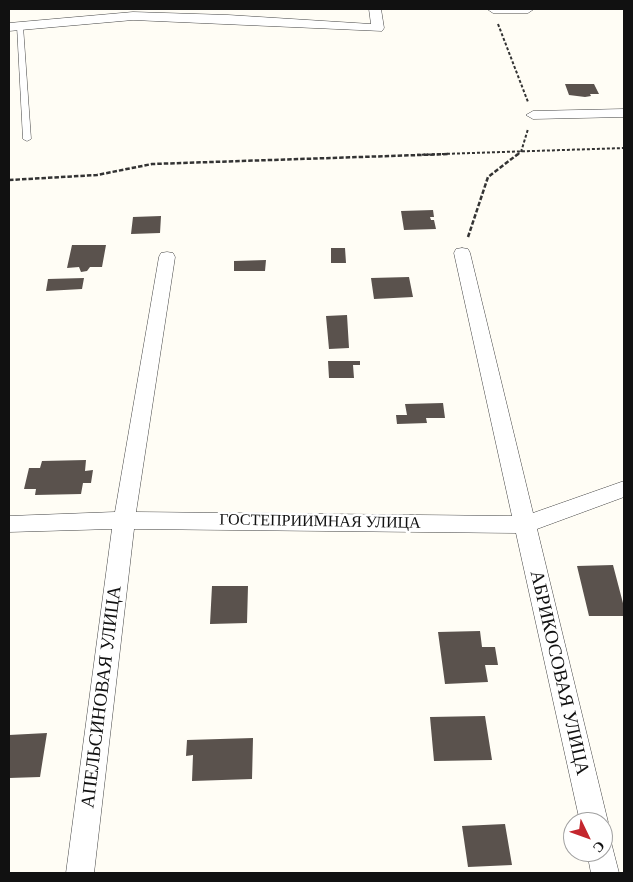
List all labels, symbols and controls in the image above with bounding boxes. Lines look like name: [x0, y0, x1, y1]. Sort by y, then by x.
street label: ГОСТЕПРИИМНАЯ УЛИЦА: [219, 511, 421, 533]
street label: АБРИКОСОВАЯ УЛИЦА: [524, 568, 594, 778]
street label: АПЕЛЬСИНОВАЯ УЛИЦА: [77, 584, 127, 810]
north arrow: [563, 812, 613, 862]
text: С: [590, 838, 608, 855]

